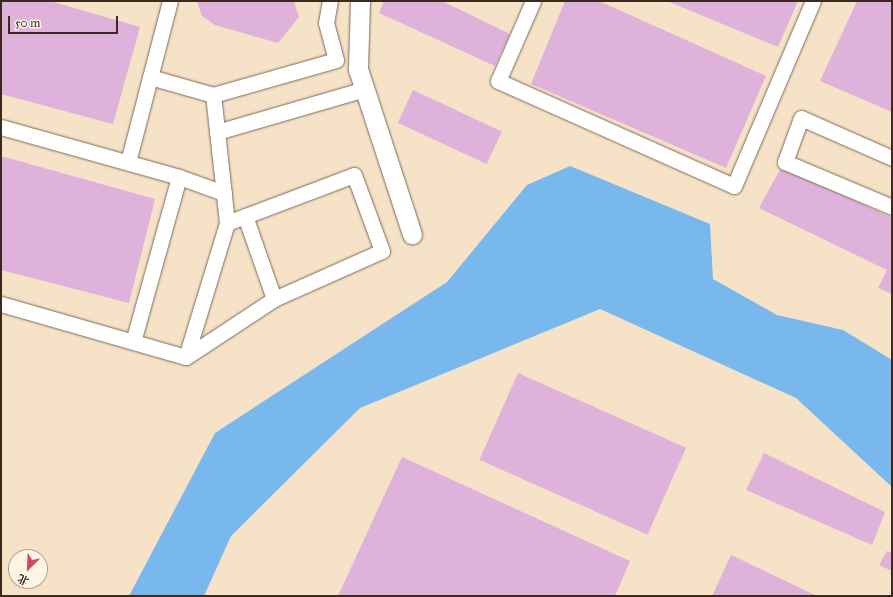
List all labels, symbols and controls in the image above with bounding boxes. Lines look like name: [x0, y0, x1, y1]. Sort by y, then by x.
scale bar: [10, 8, 120, 34]
text: 50 m: [15, 16, 40, 30]
north arrow: [8, 549, 48, 589]
text: 北: [16, 571, 31, 588]

